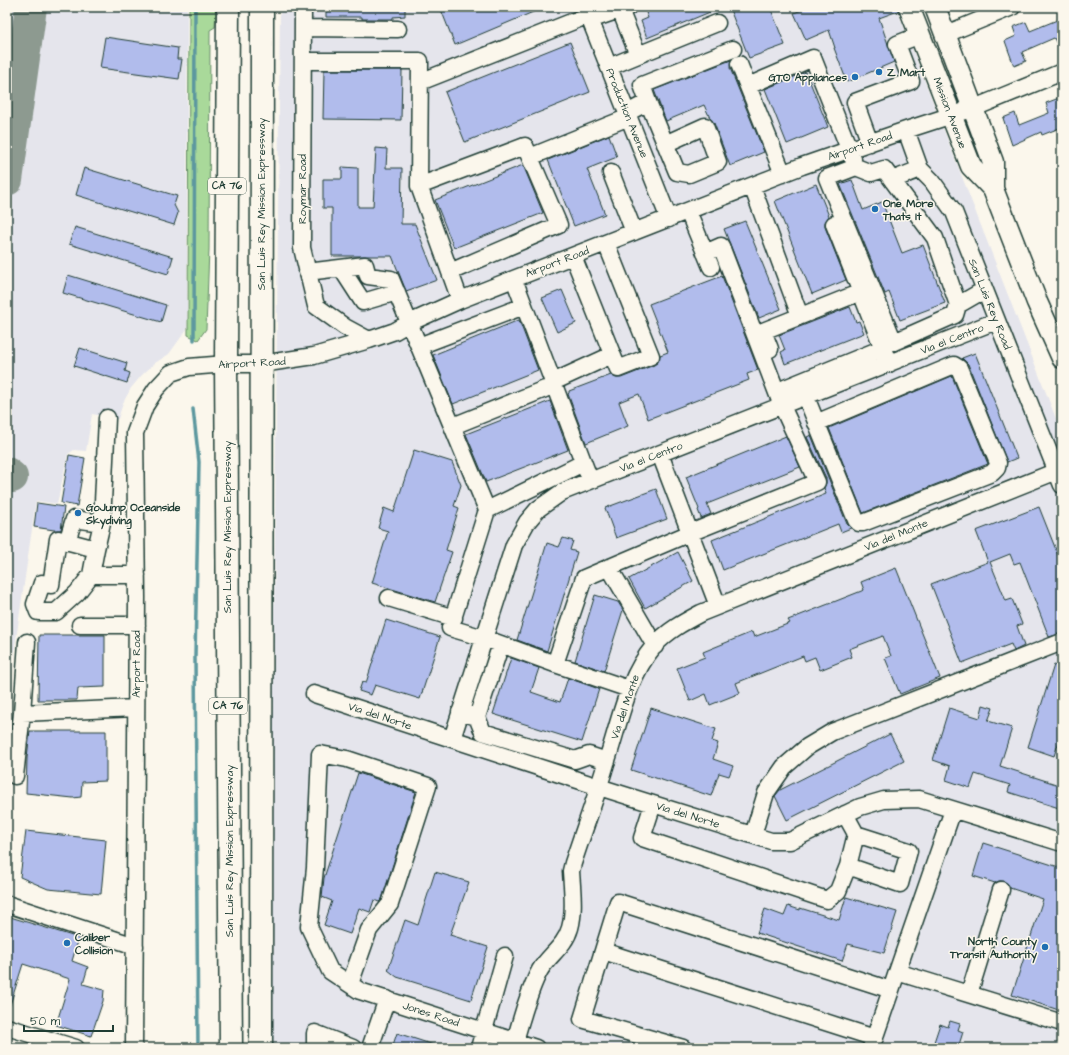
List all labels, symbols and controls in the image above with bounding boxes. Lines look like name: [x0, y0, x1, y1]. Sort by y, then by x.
place label: Z Mart: [887, 65, 926, 80]
street label: Production Avenue: [602, 66, 652, 160]
marker: Z Mart: [874, 67, 884, 77]
place label: GTO Appliances: [769, 70, 847, 86]
marker: GTO Appliances: [850, 72, 860, 82]
street label: Mission Avenue: [930, 75, 971, 151]
street label: San Luis Rey Mission Expressway: [254, 118, 270, 290]
street label: Airport Road: [826, 128, 895, 164]
street label: Roymar Road: [295, 154, 311, 224]
road number: CA 76: [208, 178, 246, 194]
place label: One More Thats It: [882, 196, 934, 224]
marker: One More Thats It: [870, 204, 880, 214]
street label: Airport Road: [523, 243, 591, 281]
street label: San Luis Rey Road: [964, 256, 1015, 352]
street label: Via el Centro: [918, 320, 987, 358]
street label: Airport Road: [218, 354, 286, 372]
street label: Via el Centro: [617, 438, 686, 476]
street label: San Luis Rey Mission Expressway: [220, 441, 236, 613]
place label: GoJump Oceanside Skydiving: [85, 500, 181, 530]
marker: GoJump Oceanside Skydiving: [73, 508, 83, 518]
street label: Via del Monte: [862, 515, 930, 555]
street label: Airport Road: [129, 630, 144, 698]
street label: Via del Monte: [607, 673, 643, 741]
road number: CA 76: [209, 698, 247, 714]
street label: Via del Norte: [346, 699, 414, 733]
street label: San Luis Rey Mission Expressway: [222, 765, 238, 937]
street label: Via del Norte: [654, 798, 722, 832]
place label: Caliber Collision: [75, 930, 113, 958]
place label: North County Transit Authority: [949, 934, 1038, 964]
marker: Caliber Collision: [62, 938, 72, 948]
marker: North County Transit Authority: [1040, 942, 1050, 952]
street label: Jones Road: [401, 998, 462, 1030]
scale bar: [24, 1007, 113, 1033]
text: 50 m: [30, 1013, 61, 1030]

